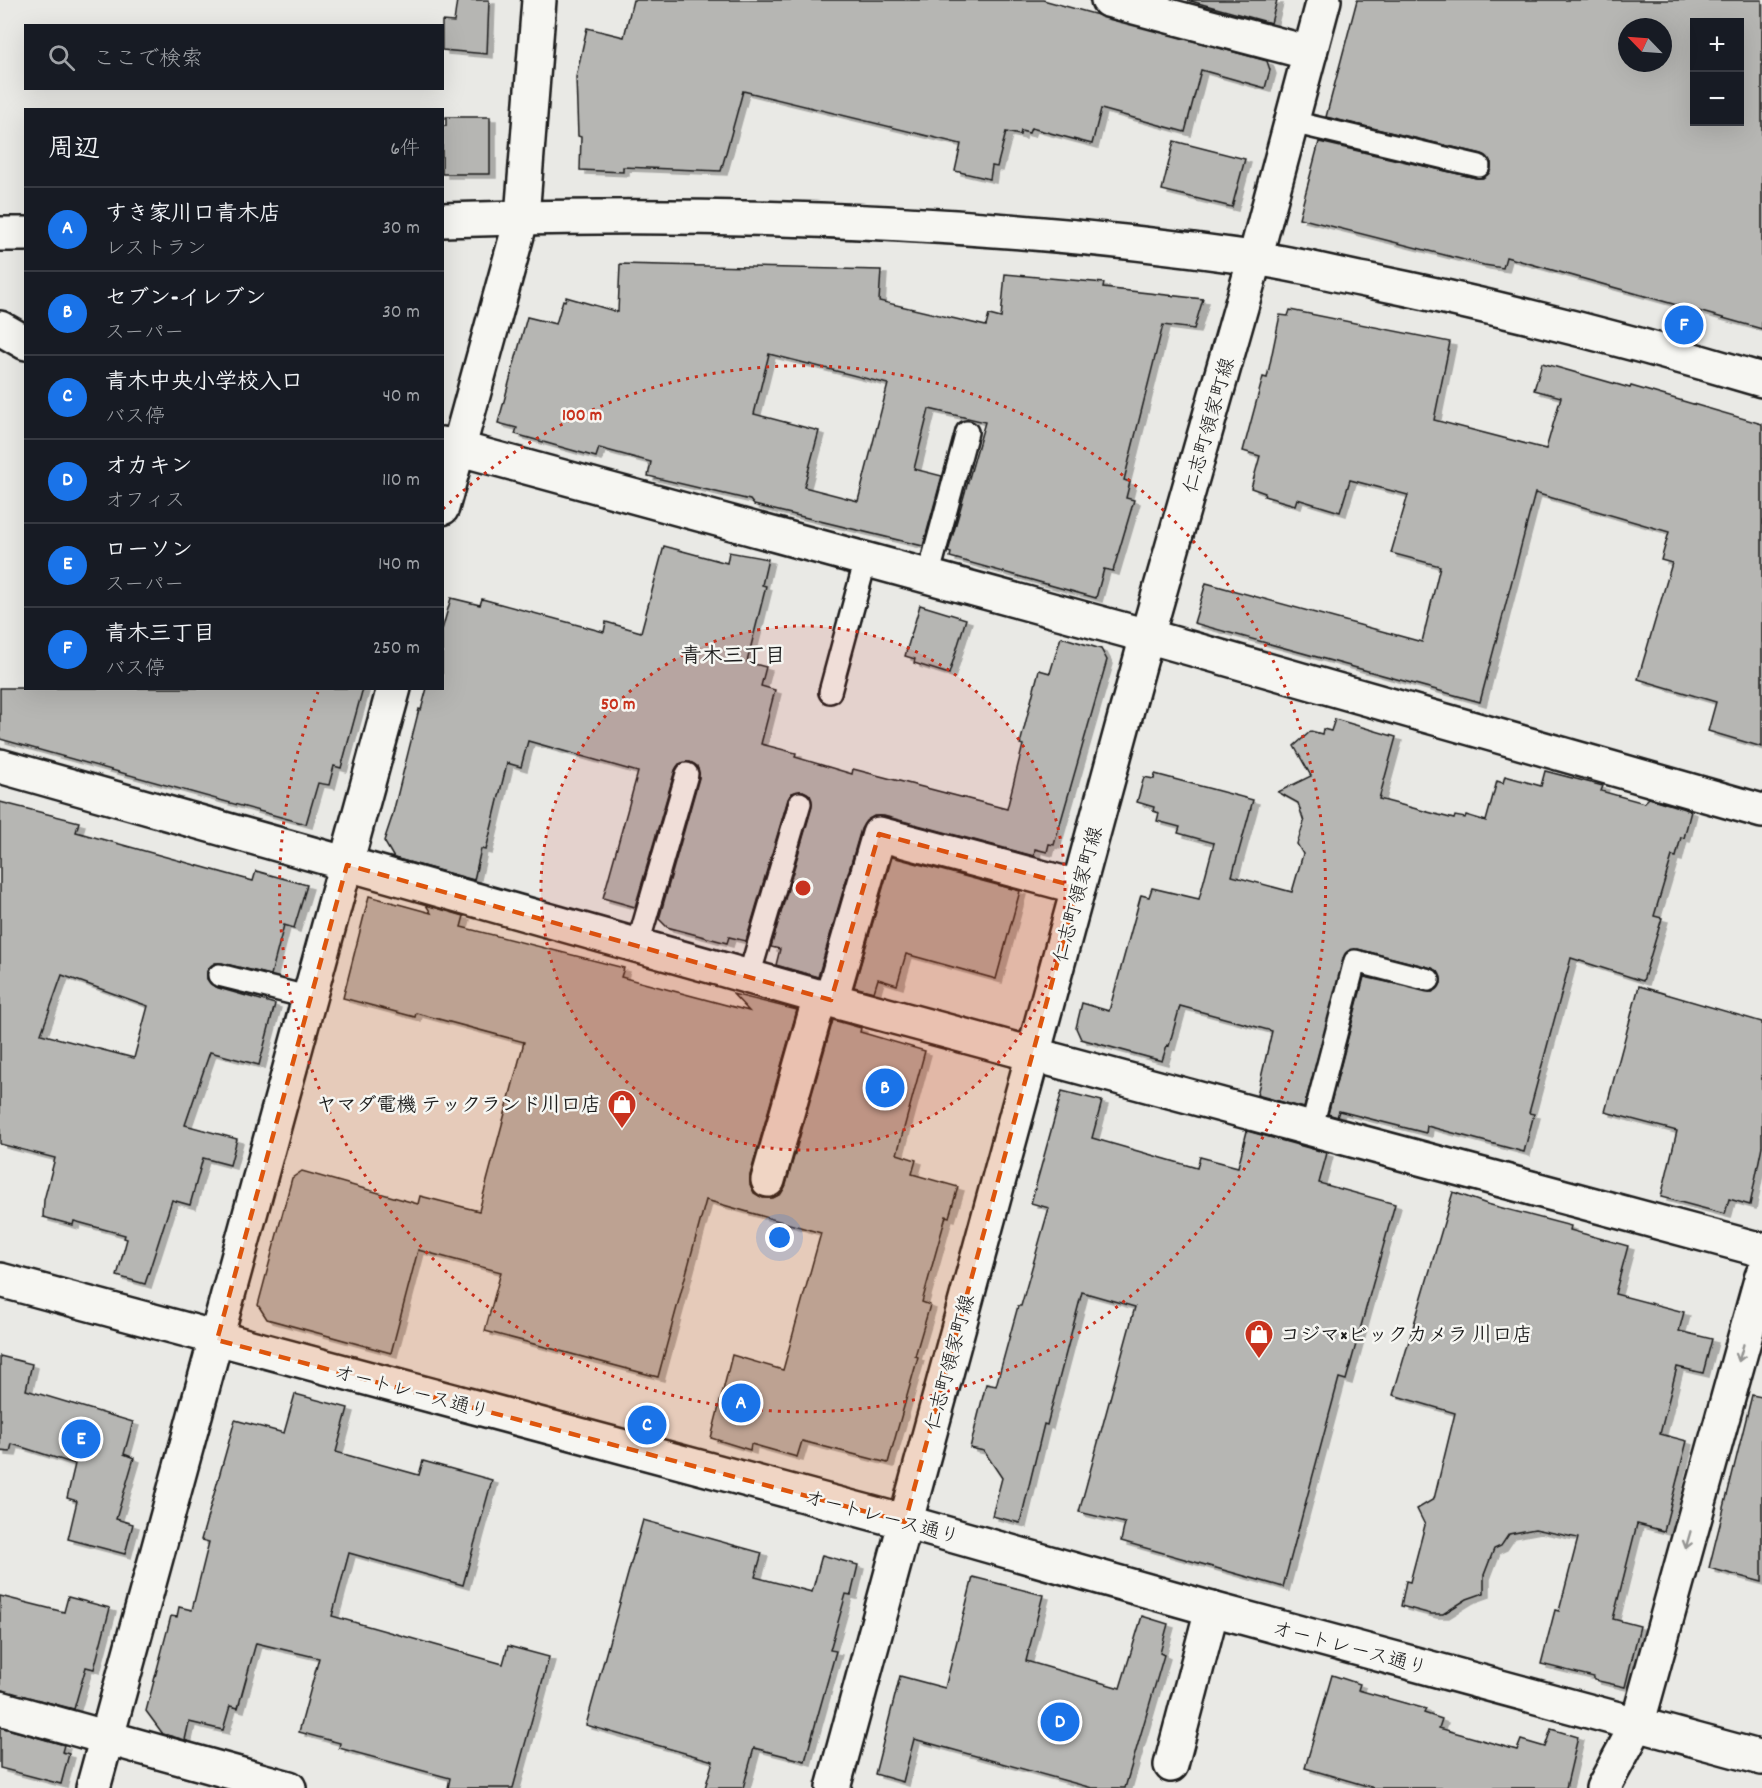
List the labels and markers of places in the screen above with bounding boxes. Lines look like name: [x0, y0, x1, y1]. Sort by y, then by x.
pin: F: [1664, 302, 1704, 348]
centre of rings: [793, 878, 813, 898]
pin: B: [866, 1066, 904, 1110]
shop icon: ヤマダ電機 テックランド川口店: [606, 1088, 638, 1130]
place label: ヤマダ電機 テックランド川口店: [316, 1093, 601, 1121]
shop icon: コジマ×ビックカメラ 川口店: [1243, 1318, 1275, 1360]
place label: コジマ×ビックカメラ 川口店: [1280, 1323, 1532, 1351]
pin: A: [722, 1380, 760, 1426]
pin: C: [628, 1402, 666, 1448]
pin: E: [62, 1416, 100, 1462]
pin: D: [1040, 1700, 1080, 1744]

